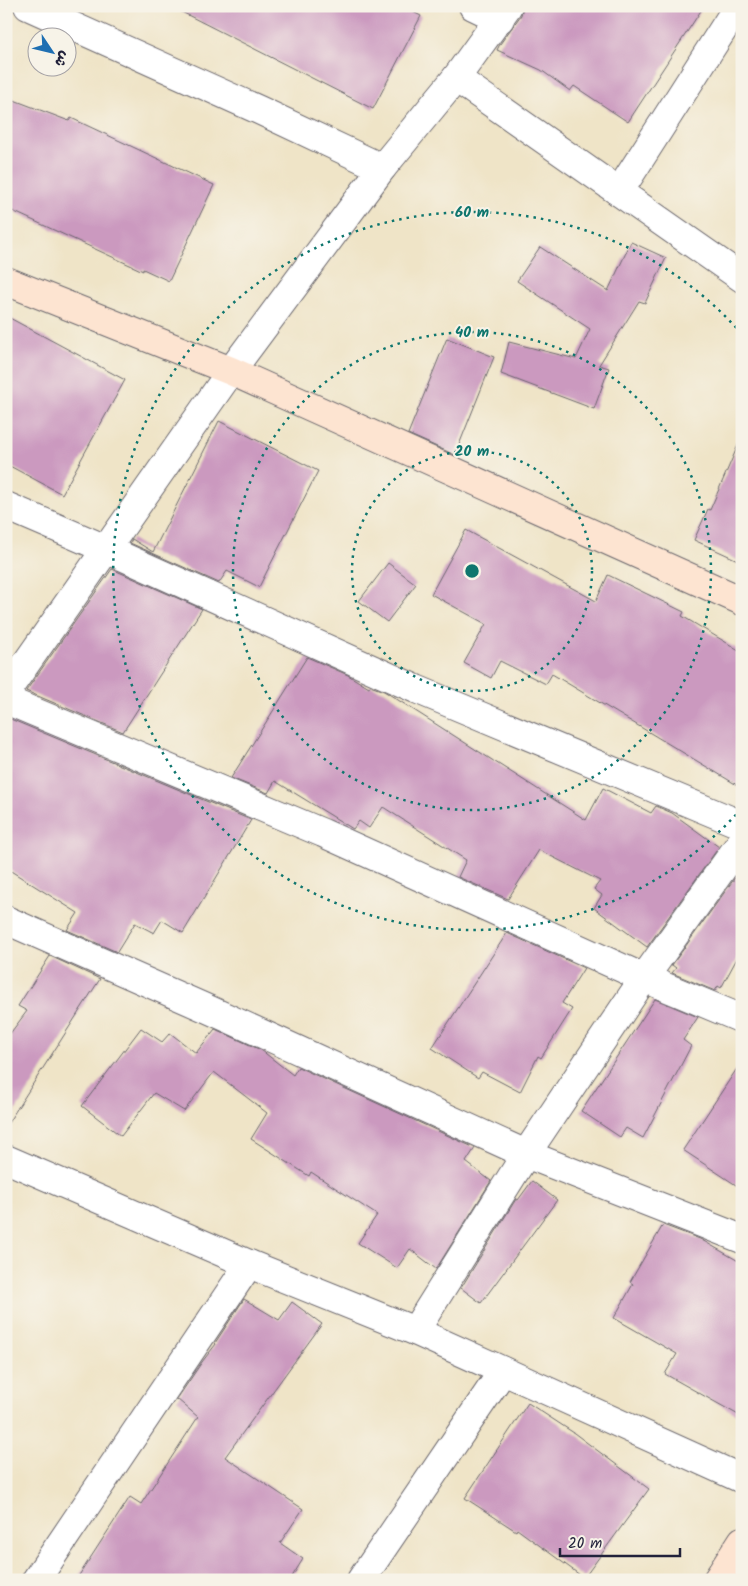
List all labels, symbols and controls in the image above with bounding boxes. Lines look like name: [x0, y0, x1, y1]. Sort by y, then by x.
north arrow: [28, 28, 78, 78]
text: ش: [48, 46, 75, 72]
text: 60 m: [455, 201, 489, 225]
text: 40 m: [455, 321, 489, 345]
text: 20 m: [455, 440, 489, 464]
centre of rings: [463, 562, 481, 580]
scale bar: [560, 1526, 680, 1558]
text: 20 m: [568, 1532, 602, 1556]

